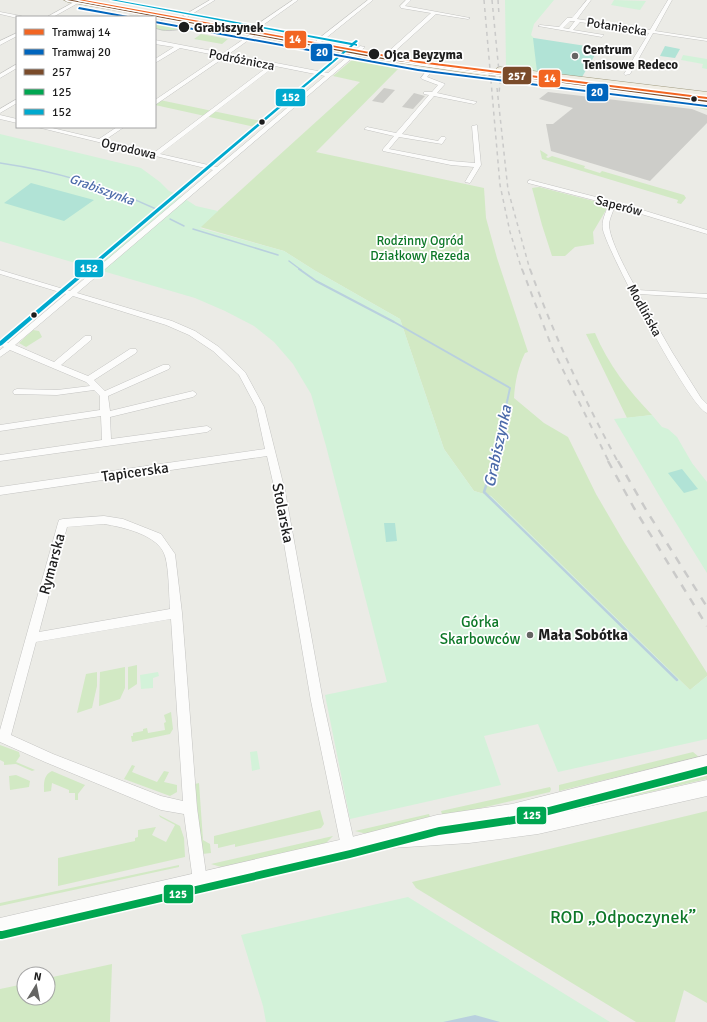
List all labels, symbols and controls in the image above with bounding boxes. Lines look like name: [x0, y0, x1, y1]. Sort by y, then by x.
street label: Połaniecka: [585, 14, 648, 40]
legend: [16, 16, 156, 128]
marker: Grabiszynek: [177, 20, 191, 34]
place label: Grabiszynek: [194, 20, 264, 36]
text: Tramwaj 14: [52, 25, 111, 40]
line badge: 14: [284, 30, 307, 49]
text: 14: [289, 33, 301, 46]
place label: Centrum Tenisowe Redeco: [583, 42, 678, 73]
line badge: 20: [310, 43, 333, 62]
text: Tramwaj 20: [52, 45, 111, 60]
street label: Podróżnicza: [208, 46, 276, 74]
text: 20: [316, 46, 328, 59]
marker: Ojca Beyzyma: [367, 47, 381, 61]
place label: Ojca Beyzyma: [384, 47, 463, 63]
marker: Centrum Tenisowe Redeco: [570, 51, 580, 61]
text: 257: [52, 65, 71, 80]
line badge: 257: [502, 66, 532, 85]
line badge: 14: [538, 69, 561, 88]
text: 257: [508, 70, 526, 83]
text: 14: [544, 72, 556, 85]
line badge: 20: [586, 83, 609, 102]
text: 125: [52, 85, 71, 100]
text: 20: [591, 86, 603, 99]
line badge: 152: [275, 88, 306, 107]
text: 152: [282, 91, 300, 104]
unlabelled marker: [689, 94, 699, 104]
text: 152: [52, 105, 71, 120]
unlabelled marker: [257, 117, 267, 127]
street label: Ogrodowa: [100, 135, 158, 163]
water label: Grabiszynka: [67, 171, 137, 209]
street label: Saperów: [594, 192, 644, 220]
park label: Rodzinny Ogród Działkowy Rezeda: [370, 233, 470, 264]
line badge: 152: [74, 259, 104, 278]
text: 152: [80, 262, 98, 275]
street label: Modlińska: [623, 282, 665, 339]
unlabelled marker: [29, 310, 39, 320]
water label: Grabiszynka: [480, 402, 517, 489]
street label: Tapicerska: [100, 458, 170, 486]
street label: Stolarska: [268, 482, 298, 544]
street label: Rymarska: [35, 531, 69, 597]
park label: Górka Skarbowców: [440, 613, 520, 648]
place label: Mała Sobótka: [538, 626, 628, 644]
marker: Mała Sobótka: [525, 630, 535, 640]
line badge: 125: [516, 806, 547, 825]
text: 125: [523, 809, 541, 822]
line badge: 125: [163, 884, 194, 904]
text: 125: [169, 888, 187, 901]
park label: ROD „Odpoczynek”: [550, 906, 696, 928]
north arrow: [16, 966, 56, 1006]
text: N: [33, 970, 43, 984]

